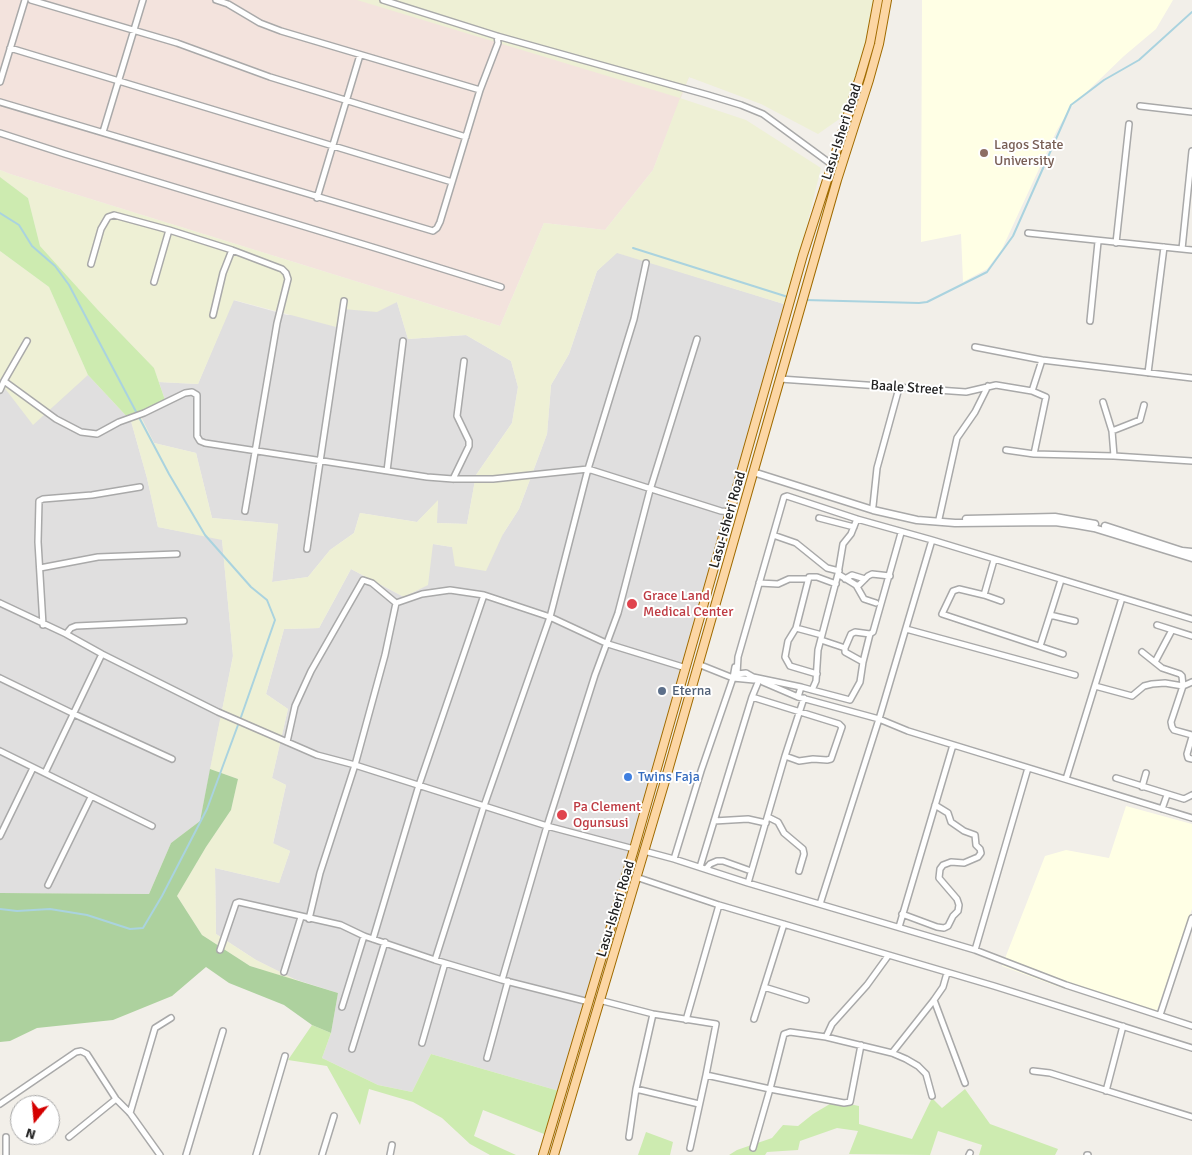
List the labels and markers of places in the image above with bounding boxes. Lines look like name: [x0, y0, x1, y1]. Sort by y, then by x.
place label: Lagos State University: [994, 137, 1063, 170]
marker: Lagos State University: [978, 147, 990, 159]
place label: Grace Land Medical Center: [643, 588, 733, 620]
marker: Grace Land Medical Center: [625, 597, 639, 611]
place label: Eterna: [672, 683, 711, 699]
marker: Eterna: [656, 685, 668, 697]
place label: Twins Faja: [638, 769, 700, 785]
marker: Twins Faja: [622, 771, 634, 783]
place label: Pa Clement Ogunsusi: [573, 799, 641, 832]
marker: Pa Clement Ogunsusi: [555, 808, 569, 822]

